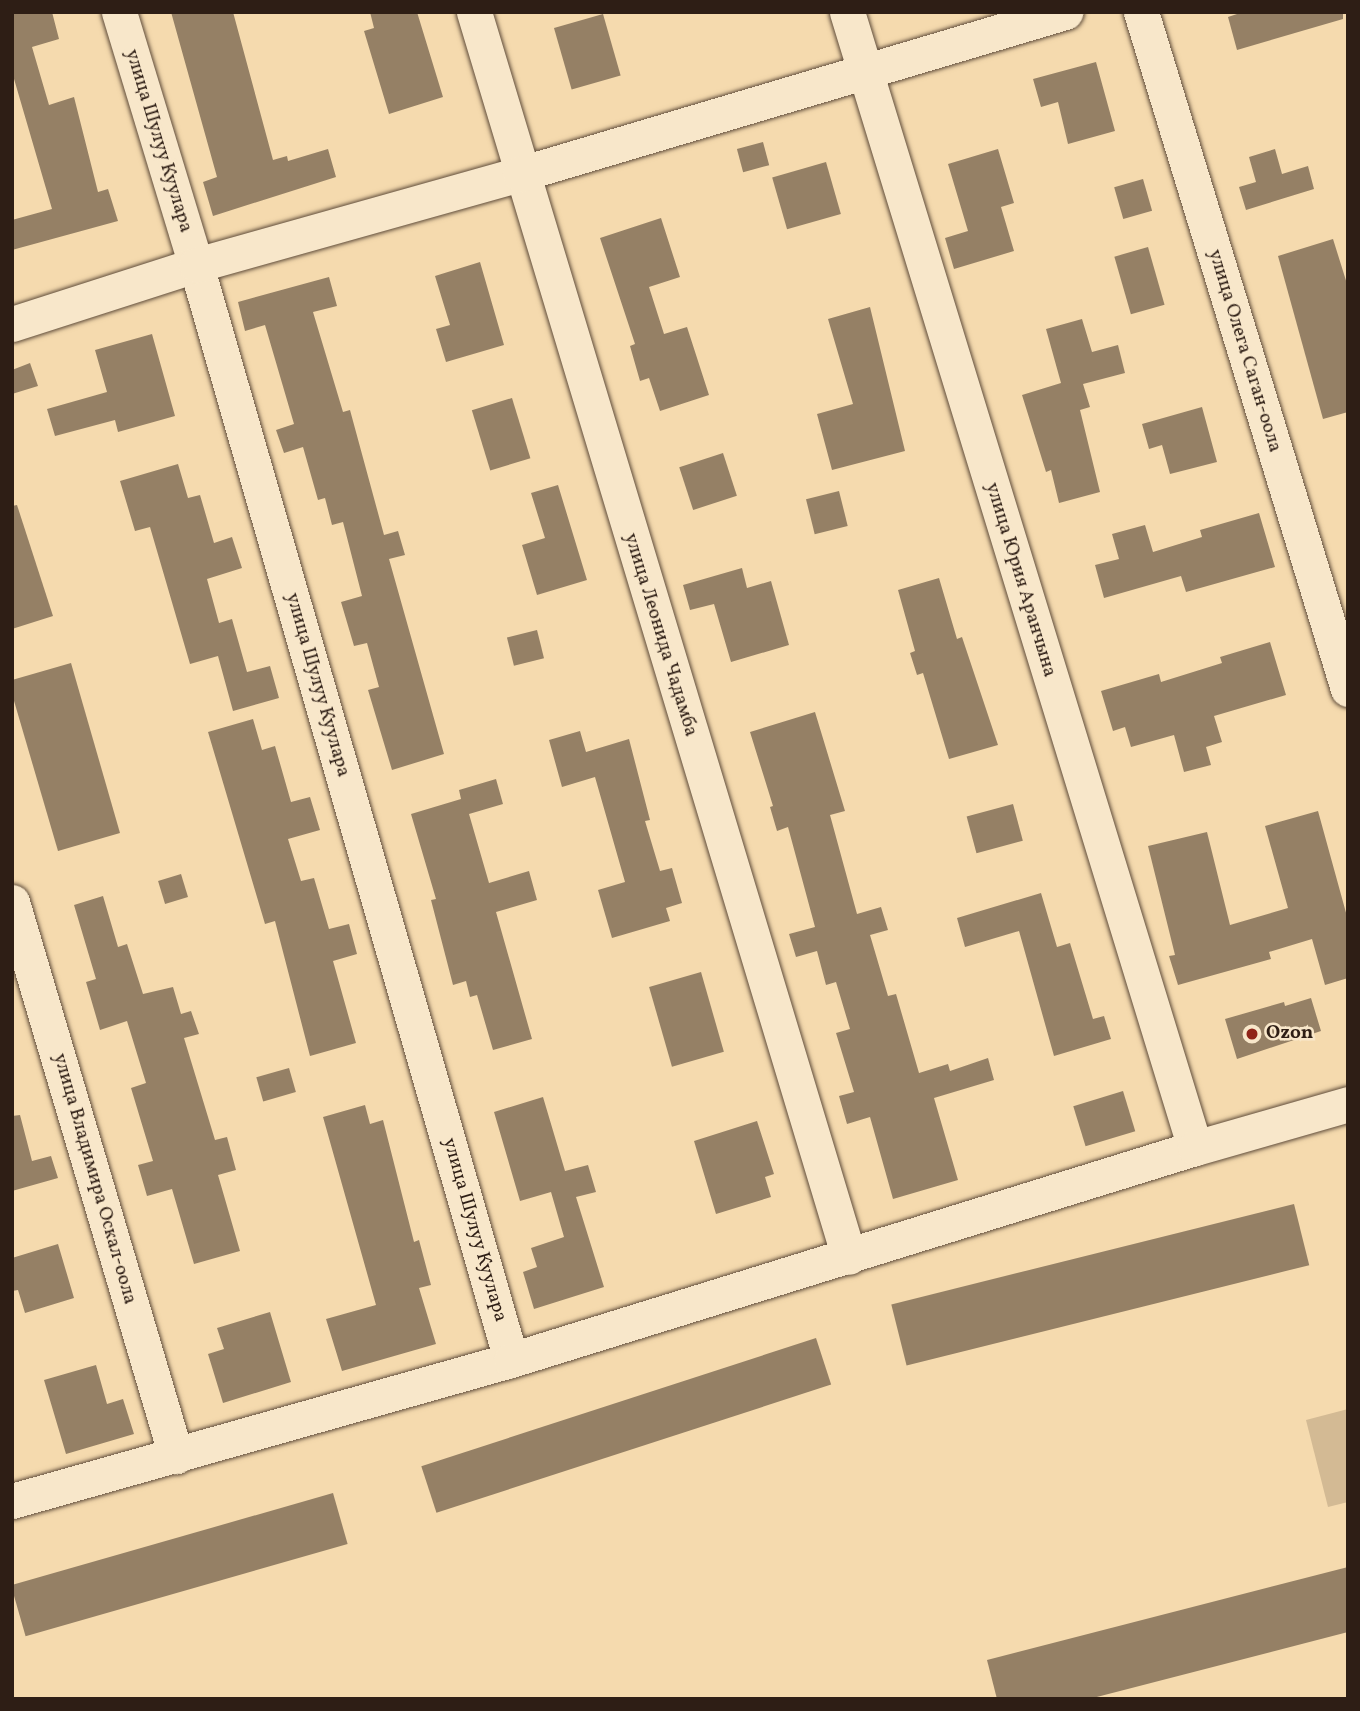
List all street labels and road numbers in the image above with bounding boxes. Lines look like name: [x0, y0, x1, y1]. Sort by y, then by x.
street label: улица Шулуу Куулара: [119, 46, 197, 236]
street label: улица Олега Саган-оола: [1202, 247, 1286, 455]
street label: улица Юрия Аранчына: [980, 480, 1060, 680]
street label: улица Леонида Чадамба: [618, 531, 702, 739]
street label: улица Шулуу Куулара: [280, 590, 354, 780]
street label: улица Владимира Оскал-оола: [47, 1051, 141, 1307]
street label: улица Шулуу Куулара: [437, 1135, 511, 1325]

